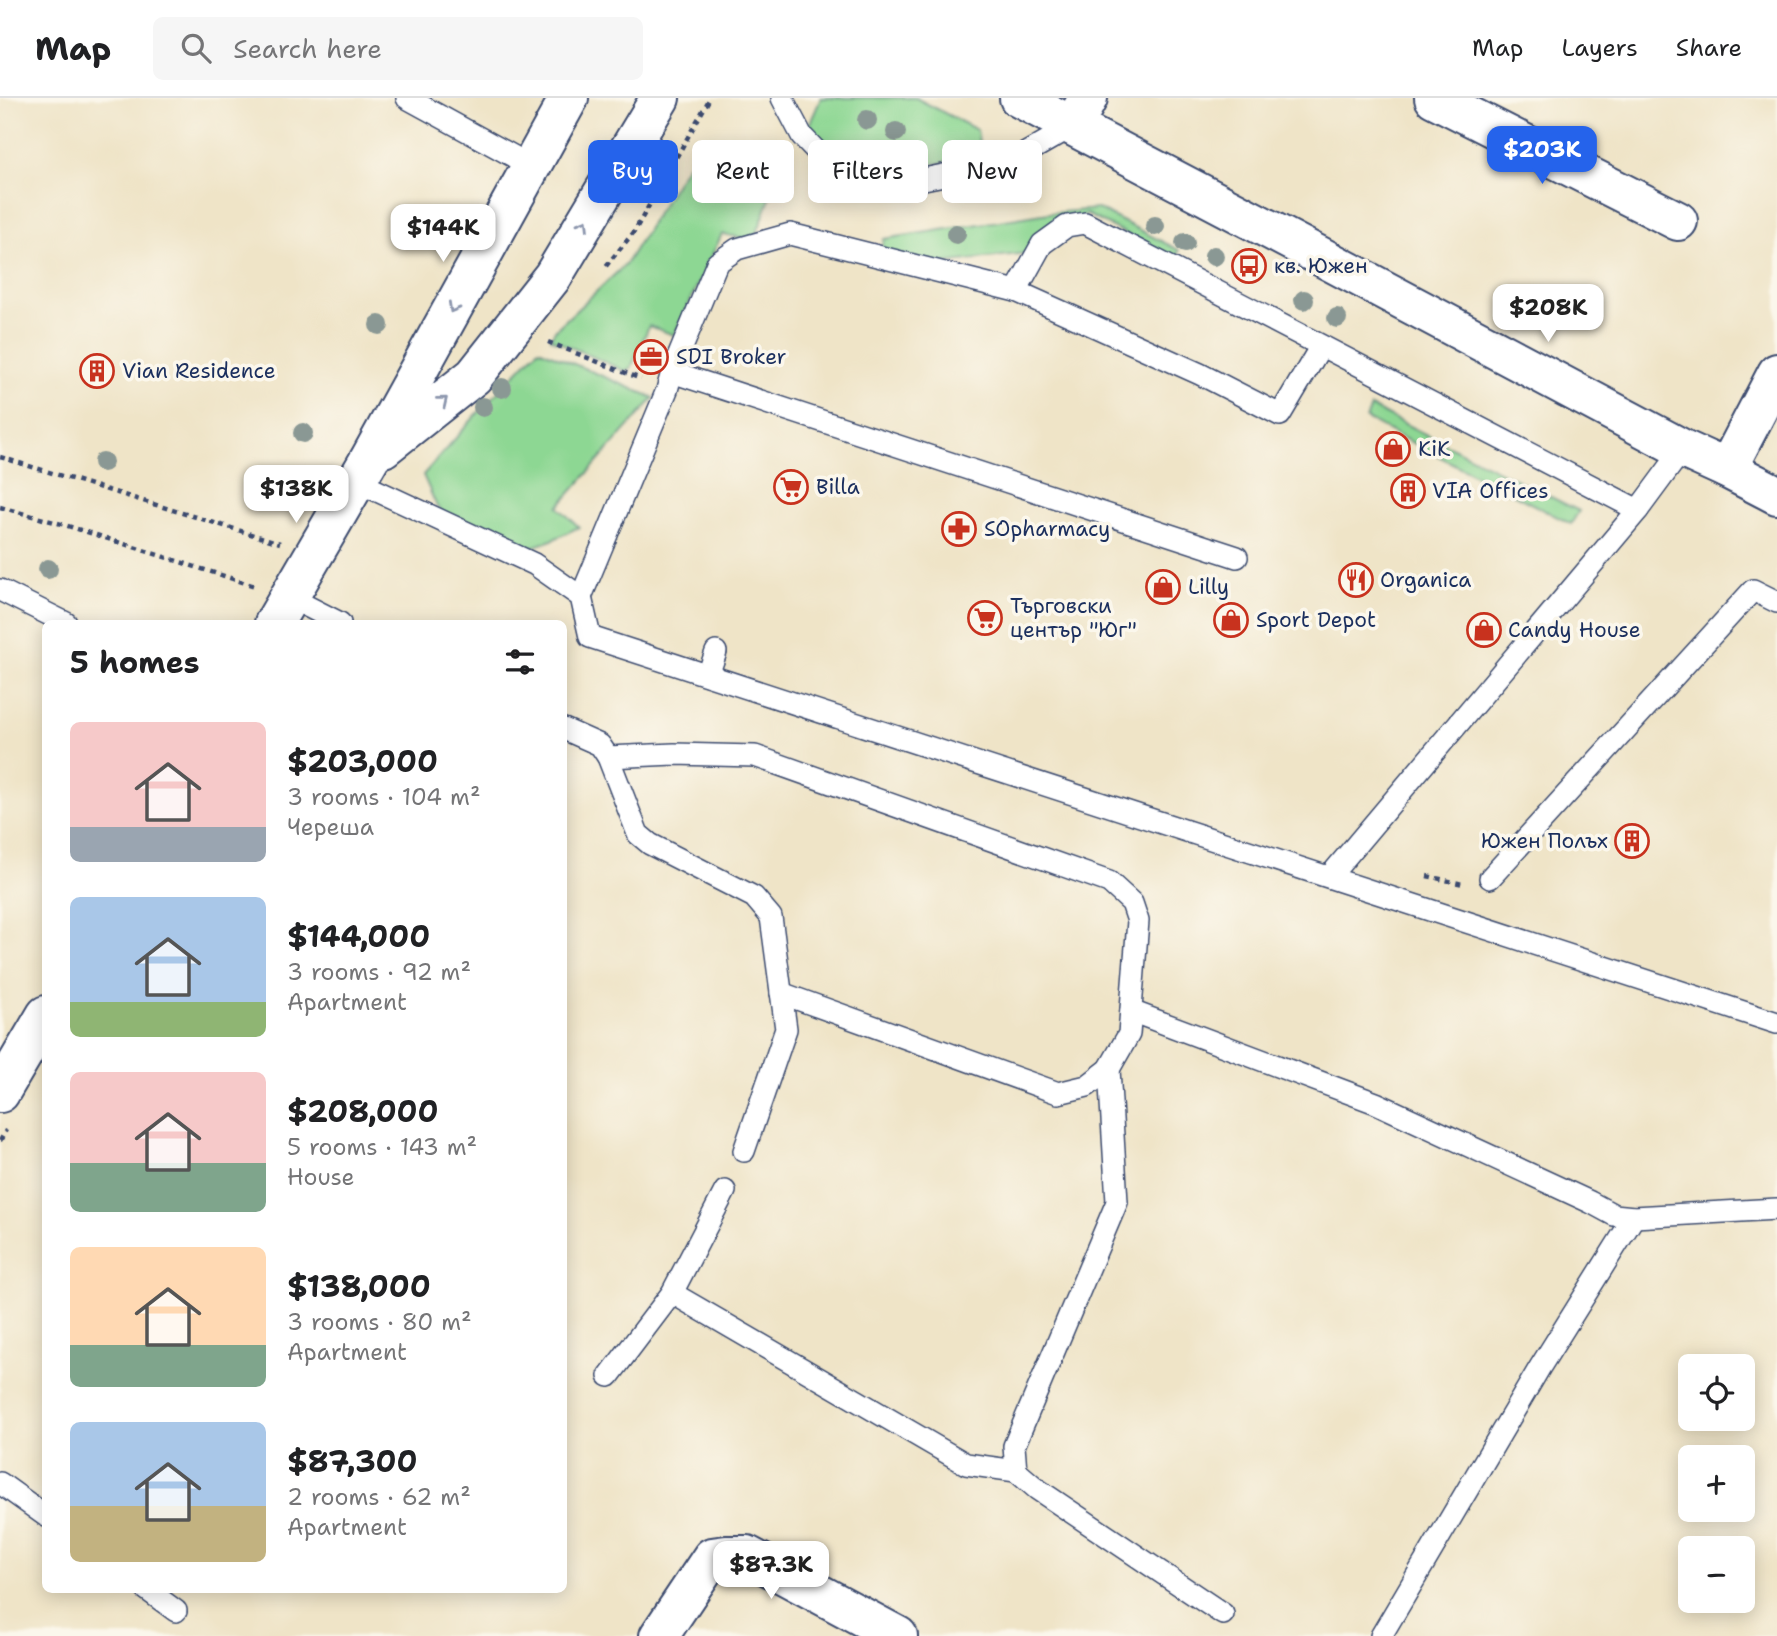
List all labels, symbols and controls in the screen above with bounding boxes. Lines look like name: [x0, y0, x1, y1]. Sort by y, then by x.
search box: [153, 17, 643, 80]
text: Map: [35, 26, 111, 71]
icon: search: [177, 29, 215, 67]
text: Search here: [233, 31, 382, 66]
text: Map: [1472, 32, 1523, 64]
text: Layers: [1561, 32, 1638, 64]
text: Share: [1676, 32, 1742, 64]
pin: $203K: [1493, 126, 1591, 186]
text: $203K: [1503, 134, 1581, 164]
chip: Buy: [588, 140, 678, 203]
chip: Rent: [692, 140, 794, 203]
chip: Filters: [808, 140, 928, 203]
chip: New: [942, 140, 1042, 203]
pin: $144K: [394, 204, 492, 264]
text: $144K: [407, 212, 479, 242]
one-way arrow: [575, 219, 588, 232]
bus stop icon: кв. Южен: [1230, 247, 1268, 285]
place label: кв. Южен: [1274, 252, 1368, 280]
pin: $208K: [1499, 285, 1597, 344]
text: $208K: [1509, 292, 1587, 322]
one-way arrow: [448, 300, 461, 313]
office icon: SDI Broker: [632, 338, 670, 376]
place label: SDI Broker: [676, 343, 787, 371]
building icon: Vian Residence: [78, 352, 116, 390]
place label: Vian Residence: [122, 357, 276, 385]
one-way arrow: [435, 396, 447, 409]
shop icon: KiK: [1374, 430, 1412, 468]
place label: KiK: [1418, 435, 1451, 463]
pin: $138K: [247, 466, 345, 525]
supermarket icon: Billa: [772, 468, 810, 506]
building icon: VIA Offices: [1389, 472, 1427, 510]
text: $138K: [260, 473, 332, 503]
place label: Billa: [816, 473, 860, 501]
place label: VIA Offices: [1432, 477, 1549, 505]
pharmacy icon: SOpharmacy: [940, 510, 978, 548]
place label: SOpharmacy: [984, 515, 1110, 543]
restaurant icon: Organica: [1337, 561, 1375, 599]
place label: Organica: [1380, 566, 1471, 594]
shop icon: Lilly: [1144, 568, 1182, 606]
place label: Lilly: [1188, 573, 1229, 601]
place label: Търговски център "Юг": [1010, 592, 1137, 644]
supermarket icon: Търговски център "Юг": [966, 599, 1004, 637]
shop icon: Sport Depot: [1212, 601, 1250, 639]
place label: Sport Depot: [1256, 606, 1376, 634]
shop icon: Candy House: [1465, 611, 1503, 649]
place label: Candy House: [1508, 616, 1641, 644]
text: 5 homes: [70, 642, 200, 683]
icon: filters: [501, 643, 539, 681]
text: $203,000: [287, 741, 438, 782]
icon: home: [126, 750, 210, 834]
text: 3 rooms · 104 m²: [287, 782, 480, 812]
text: Череша: [287, 812, 374, 842]
building icon: Южен Полъх: [1613, 822, 1651, 860]
place label: Южен Полъх: [1481, 827, 1608, 855]
text: $144,000: [287, 916, 430, 957]
icon: home: [126, 925, 210, 1009]
text: 3 rooms · 92 m²: [287, 957, 471, 987]
text: Apartment: [287, 987, 407, 1017]
text: $208,000: [287, 1091, 439, 1132]
icon: home: [126, 1100, 210, 1184]
text: 5 rooms · 143 m²: [287, 1132, 477, 1162]
text: House: [287, 1162, 355, 1192]
text: $138,000: [287, 1266, 431, 1307]
icon: home: [126, 1275, 210, 1359]
text: 3 rooms · 80 m²: [287, 1307, 472, 1337]
text: Apartment: [287, 1337, 407, 1367]
map controls: [1678, 1354, 1755, 1613]
button: locate: [1678, 1354, 1755, 1431]
text: $87,300: [287, 1441, 417, 1482]
button: +: [1678, 1445, 1755, 1522]
icon: home: [126, 1450, 210, 1534]
text: 2 rooms · 62 m²: [287, 1482, 471, 1512]
text: Apartment: [287, 1512, 407, 1542]
button: −: [1678, 1536, 1755, 1613]
pin: $87.3K: [714, 1542, 828, 1601]
text: $87.3K: [729, 1549, 813, 1579]

